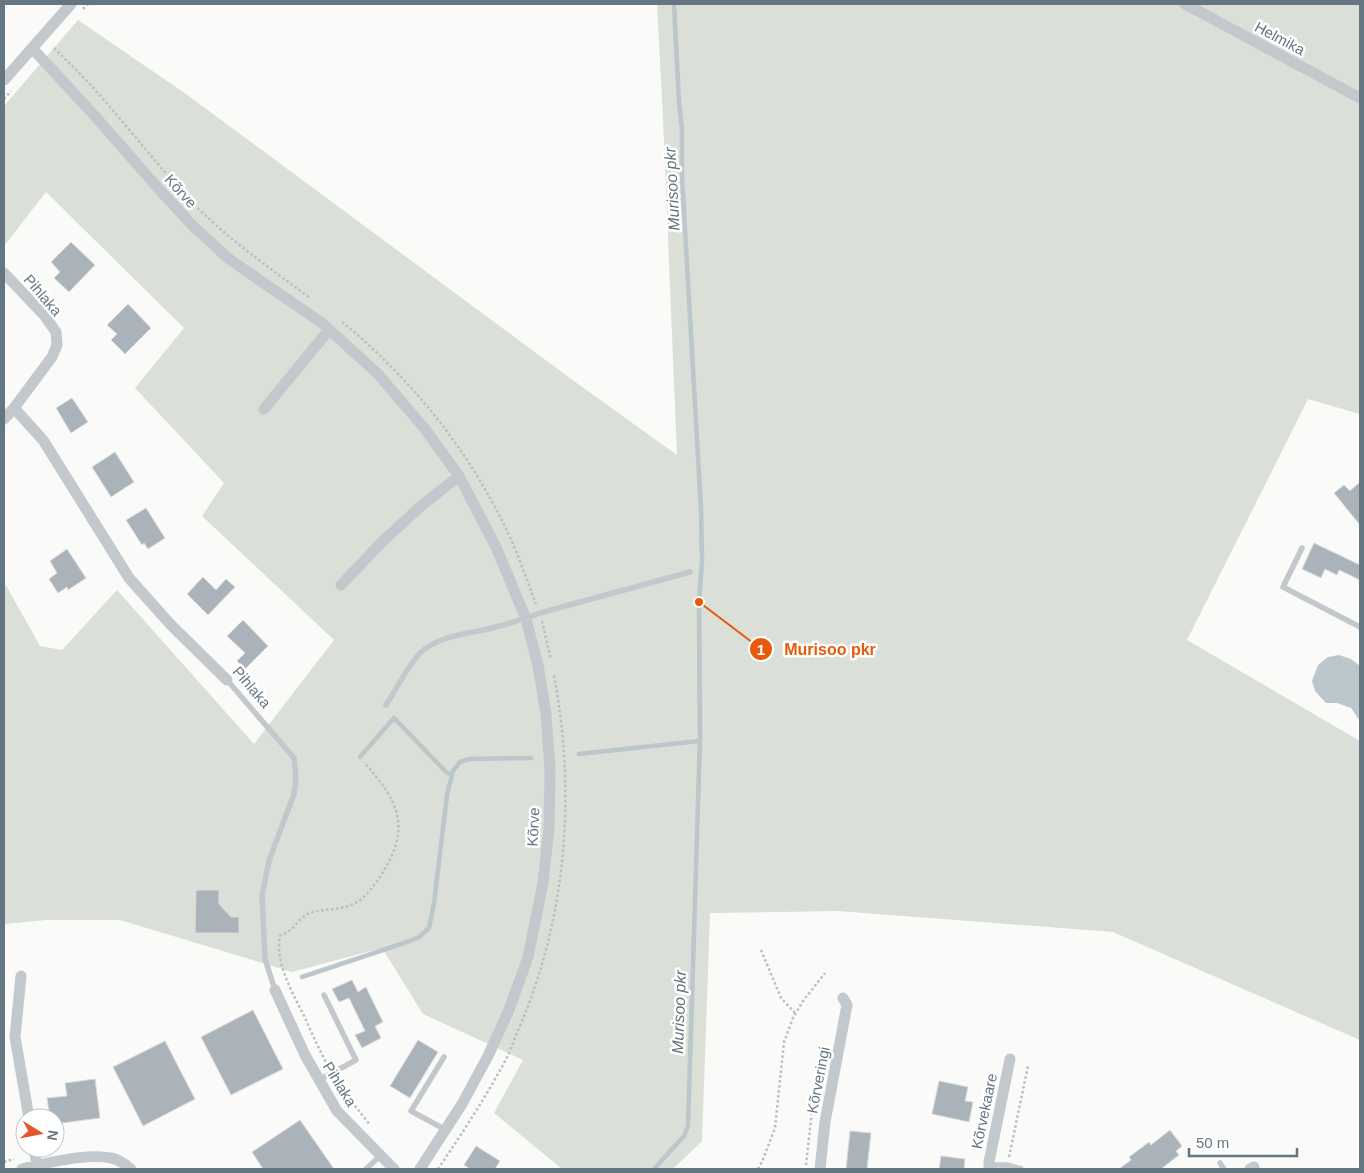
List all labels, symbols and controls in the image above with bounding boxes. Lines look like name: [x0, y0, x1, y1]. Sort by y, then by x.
street label: Helmika: [1252, 18, 1308, 59]
water label: Murisoo pkr: [661, 146, 683, 231]
street label: Kõrve: [162, 171, 200, 211]
street label: Pihlaka: [20, 271, 66, 320]
callout: Murisoo pkr: [749, 634, 885, 665]
text: 1: [757, 641, 765, 658]
text: Murisoo pkr: [784, 641, 876, 658]
street label: Pihlaka: [229, 663, 275, 712]
street label: Kõrve: [523, 807, 543, 847]
water label: Murisoo pkr: [669, 969, 689, 1054]
street label: Kõrveringi: [803, 1045, 833, 1115]
street label: Pihlaka: [320, 1059, 361, 1110]
street label: Kõrvekaare: [968, 1072, 1000, 1150]
north arrow: [15, 1108, 65, 1158]
scale bar: [1189, 1126, 1296, 1158]
text: N: [44, 1129, 62, 1142]
text: 50 m: [1196, 1134, 1229, 1151]

